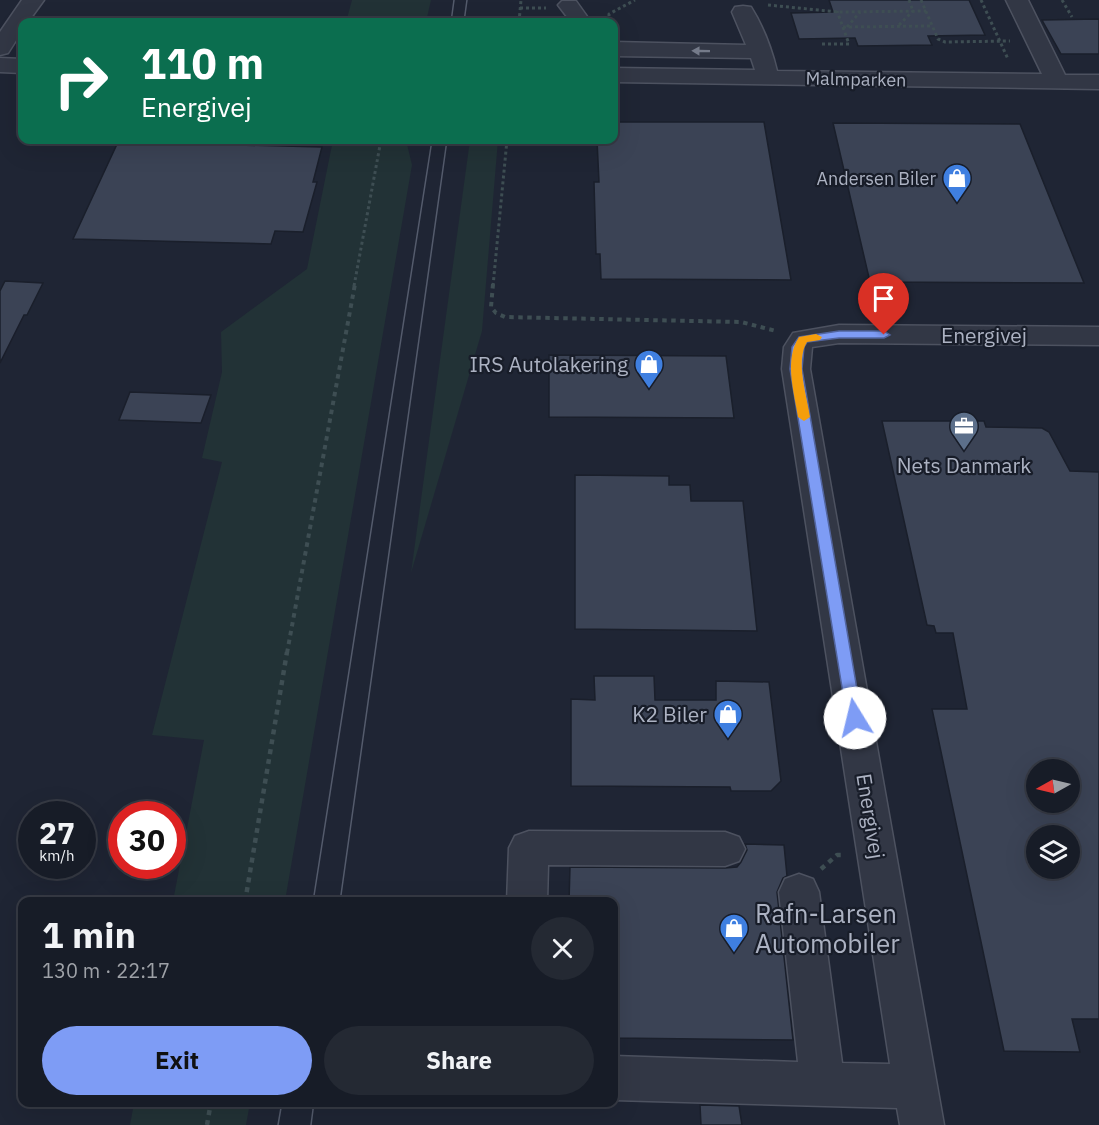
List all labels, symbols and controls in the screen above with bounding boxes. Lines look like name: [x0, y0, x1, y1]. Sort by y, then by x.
text: 110 m: [141, 36, 264, 91]
icon: right: [42, 42, 120, 120]
one-way arrow: [692, 46, 711, 56]
street label: Malmparken: [805, 67, 907, 91]
text: Energivej: [141, 89, 252, 124]
shop icon: Andersen Biler: [941, 162, 973, 204]
place label: Andersen Biler: [817, 167, 936, 190]
pin: [858, 273, 909, 335]
icon: arrive: [867, 282, 900, 315]
street label: Energivej: [941, 321, 1027, 349]
shop icon: IRS Autolakering: [633, 348, 665, 390]
place label: IRS Autolakering: [469, 350, 628, 378]
office icon: Nets Danmark: [948, 410, 980, 452]
place label: Nets Danmark: [897, 451, 1031, 479]
position arrow: [823, 686, 887, 750]
shop icon: K2 Biler: [712, 698, 744, 740]
place label: K2 Biler: [632, 700, 707, 728]
north arrow: [1026, 759, 1080, 813]
map controls: [1026, 759, 1080, 879]
street label: Energivej: [850, 771, 892, 861]
speed limit sign: 30: [108, 801, 186, 879]
text: 27: [39, 813, 75, 852]
button: layers: [1026, 825, 1080, 879]
text: km/h: [39, 846, 75, 865]
place label: Rafn-Larsen Automobiler: [755, 896, 900, 960]
text: 1 min: [42, 911, 136, 958]
shop icon: Rafn-Larsen Automobiler: [718, 912, 750, 954]
button: close: [531, 917, 594, 980]
text: 130 m · 22:17: [42, 957, 170, 984]
button: Exit: [42, 1026, 312, 1095]
button: Share: [324, 1026, 594, 1095]

